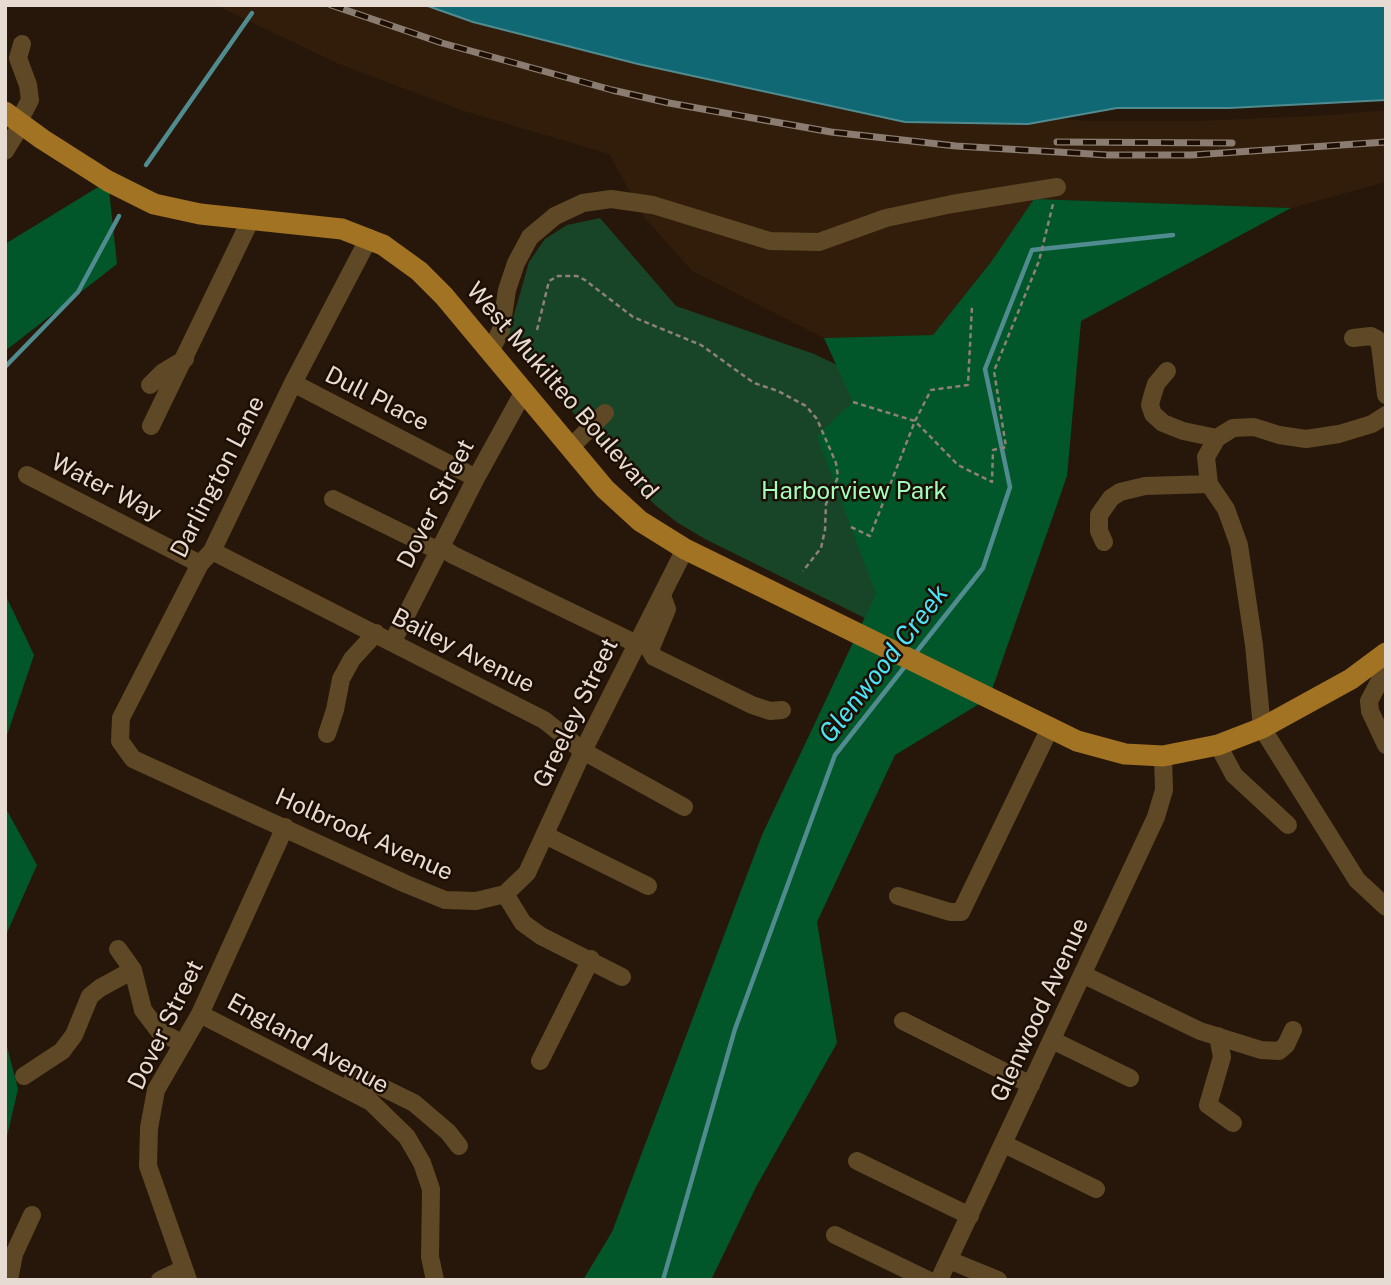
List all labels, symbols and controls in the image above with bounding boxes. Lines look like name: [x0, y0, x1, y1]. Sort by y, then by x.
street label: West Mukilteo Boulevard: [460, 277, 664, 505]
street label: Dull Place: [320, 361, 434, 437]
street label: Darlington Lane: [165, 391, 271, 563]
street label: Dover Street: [391, 435, 481, 573]
street label: Water Way: [46, 448, 166, 528]
park label: Harborview Park: [761, 478, 947, 506]
water label: Glenwood Creek: [813, 579, 955, 749]
street label: Bailey Avenue: [387, 603, 539, 699]
street label: Greeley Street: [527, 634, 625, 792]
street label: Holbrook Avenue: [271, 783, 457, 887]
street label: Glenwood Avenue: [985, 914, 1095, 1106]
street label: Dover Street: [122, 955, 210, 1095]
street label: England Avenue: [222, 988, 394, 1100]

